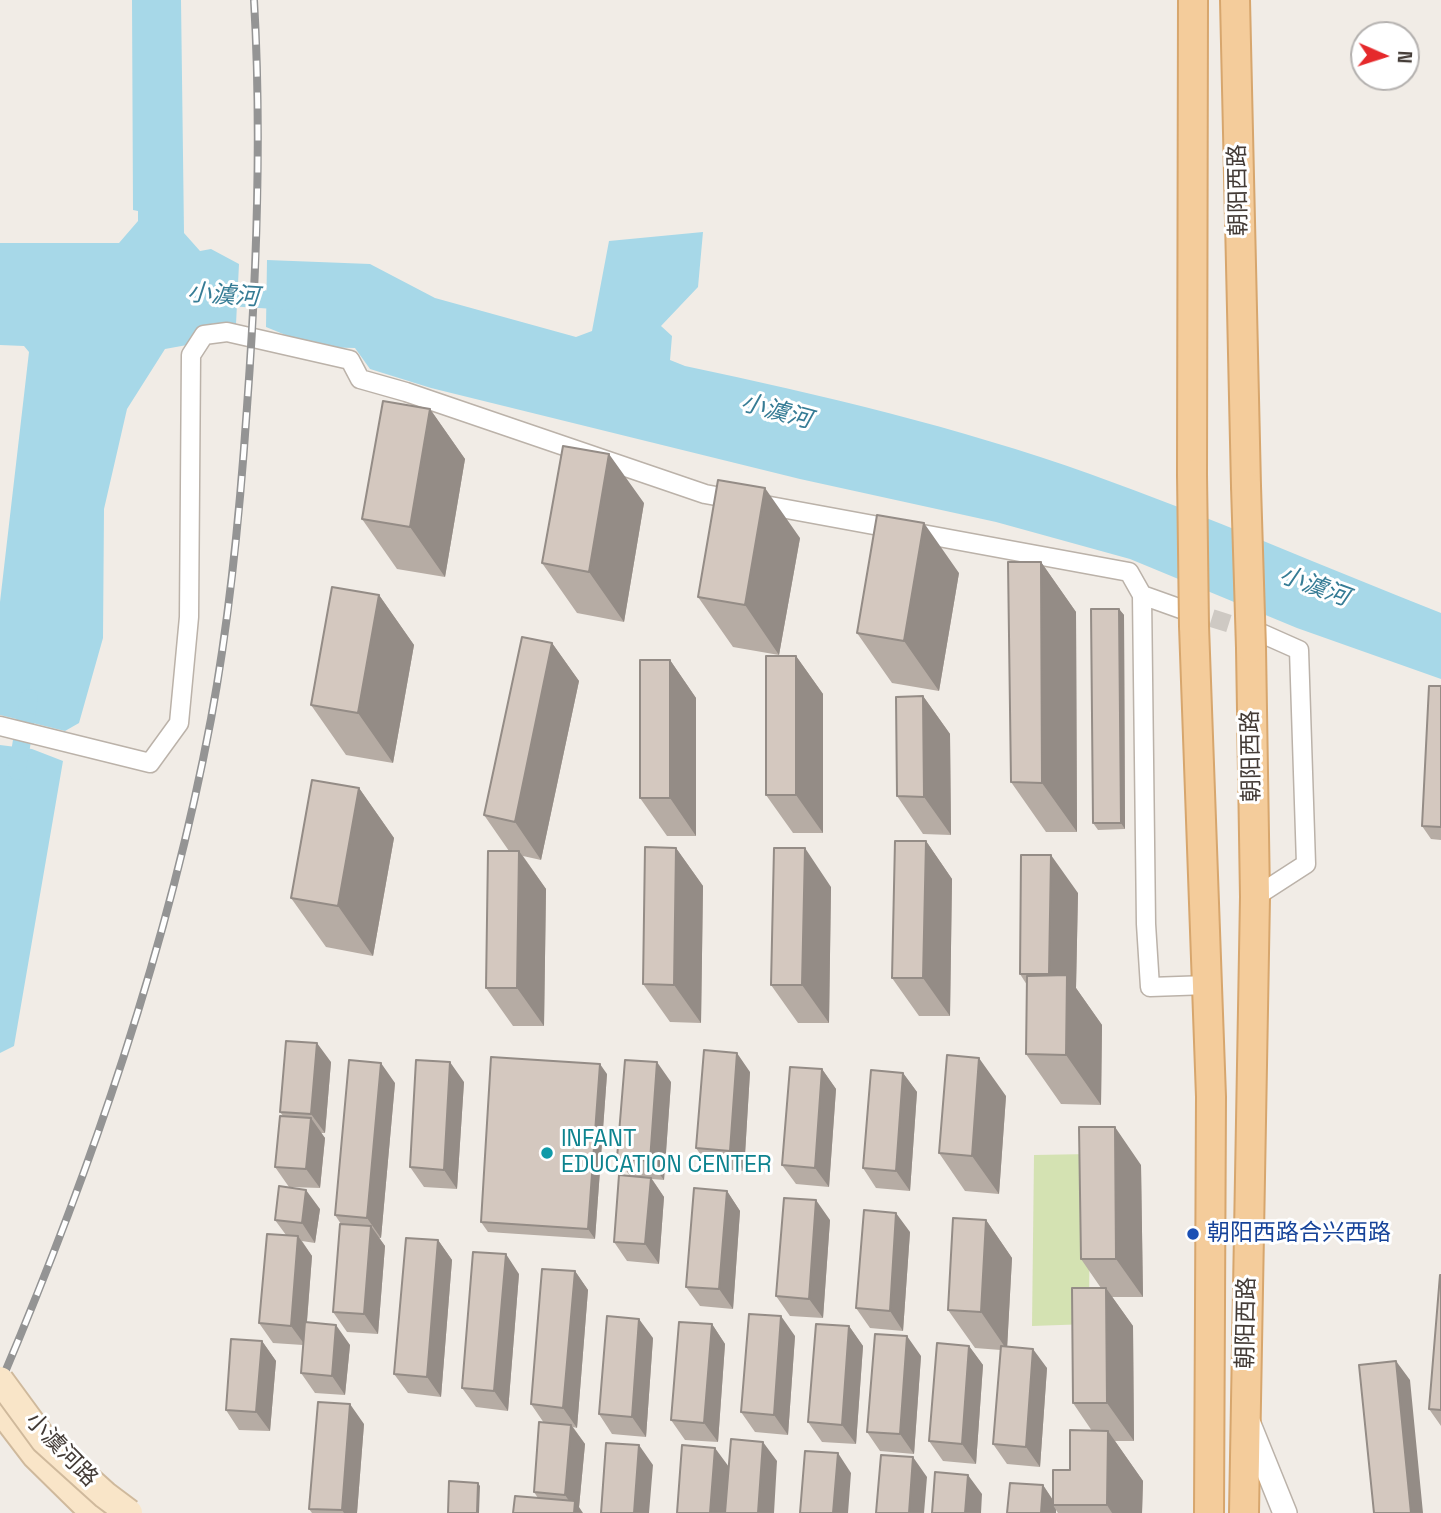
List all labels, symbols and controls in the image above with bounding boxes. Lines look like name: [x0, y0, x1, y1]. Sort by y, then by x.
north arrow: [1350, 21, 1420, 91]
text: N: [1392, 50, 1417, 64]
street label: 朝阳西路: [1224, 144, 1254, 236]
water label: 小澞河: [186, 279, 260, 313]
water label: 小澞河: [737, 389, 815, 435]
water label: 小澞河: [1275, 561, 1353, 613]
street label: 朝阳西路: [1237, 710, 1267, 802]
place label: INFANT EDUCATION CENTER: [561, 1126, 772, 1180]
marker: INFANT EDUCATION CENTER: [539, 1145, 555, 1161]
place label: 朝阳西路合兴西路: [1207, 1220, 1391, 1248]
marker: 朝阳西路合兴西路: [1185, 1226, 1201, 1242]
street label: 朝阳西路: [1232, 1277, 1262, 1369]
street label: 小澞河路: [19, 1407, 103, 1493]

